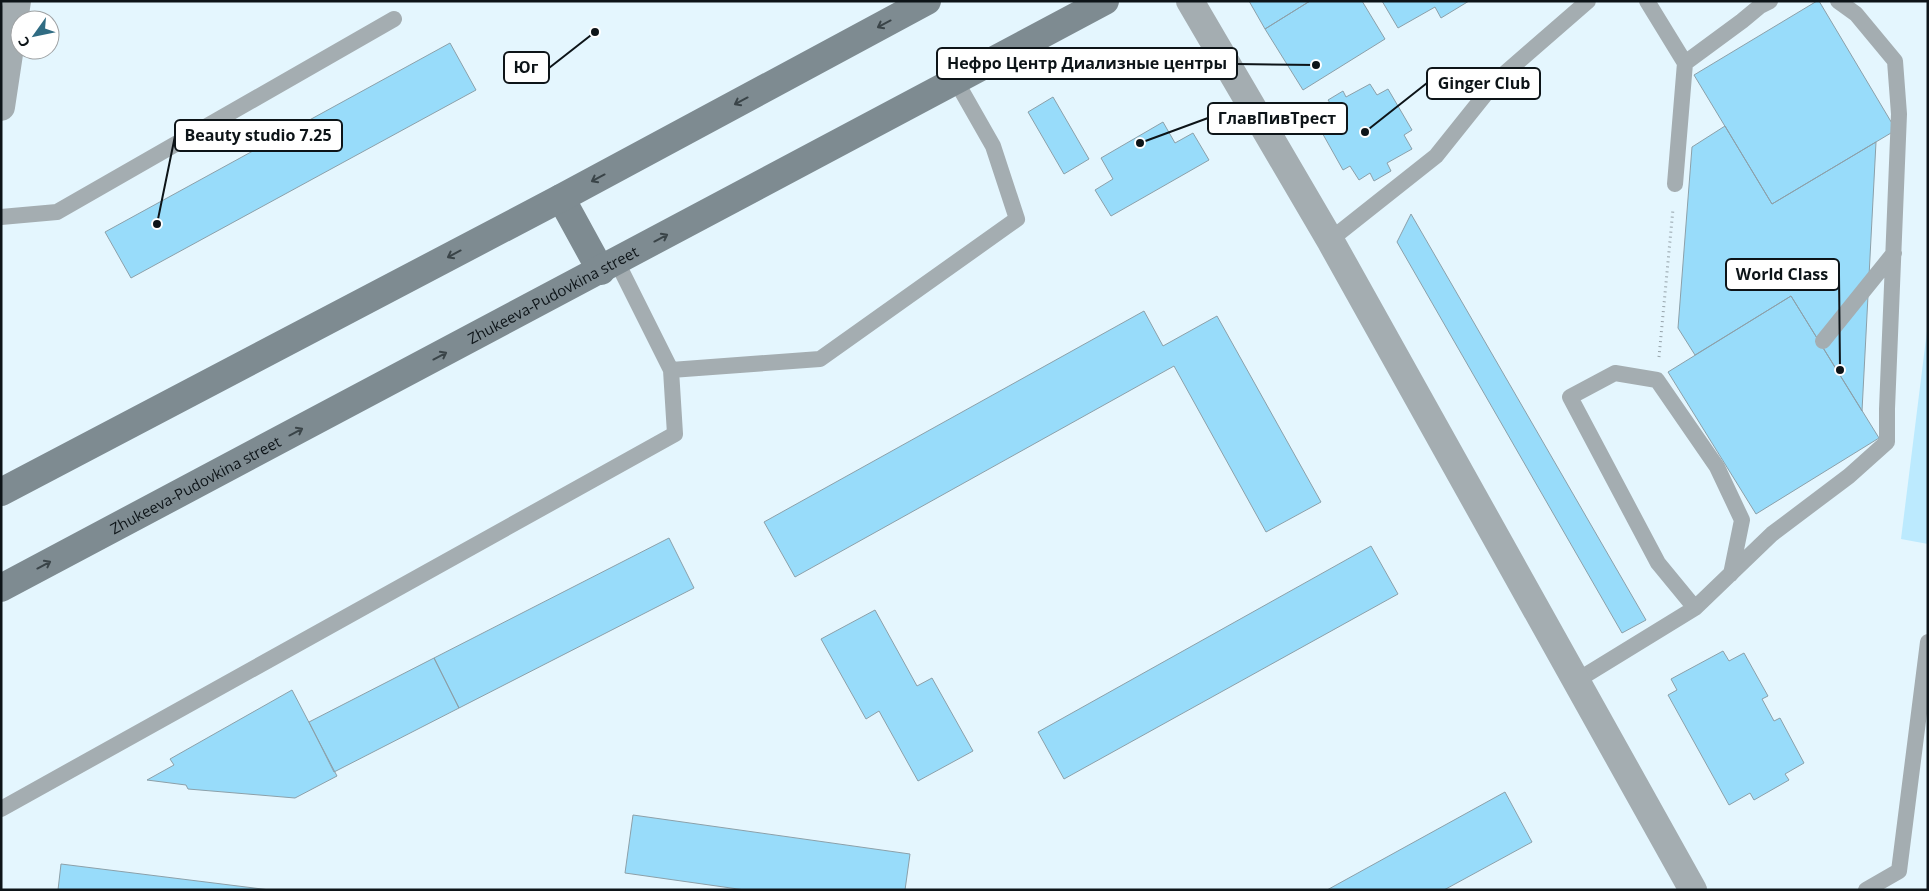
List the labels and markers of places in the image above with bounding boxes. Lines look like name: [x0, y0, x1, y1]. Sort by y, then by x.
callout: Нефро Центр Диализные центры: [937, 48, 1237, 79]
callout: Юг: [504, 52, 549, 83]
callout: Ginger Club: [1427, 68, 1540, 99]
callout: ГлавПивТрест: [1208, 103, 1347, 134]
callout: Beauty studio 7.25: [175, 120, 342, 151]
callout: World Class: [1726, 259, 1839, 290]

